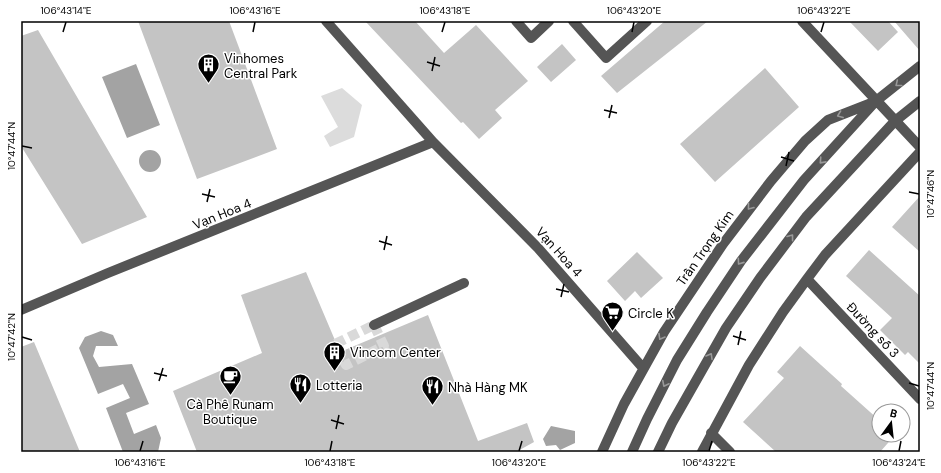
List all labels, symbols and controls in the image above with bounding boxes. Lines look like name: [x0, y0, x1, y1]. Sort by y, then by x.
text: 106°43'14"E: [41, 4, 92, 17]
text: 106°43'16"E: [229, 4, 281, 17]
text: 106°43'18"E: [420, 4, 471, 17]
text: 106°43'20"E: [607, 4, 661, 17]
text: 106°43'22"E: [797, 4, 851, 17]
place label: Vinhomes Central Park: [224, 50, 298, 82]
building icon: Vinhomes Central Park: [195, 52, 221, 85]
one-way arrow: [896, 79, 903, 86]
one-way arrow: [837, 111, 844, 119]
text: 10°47'44"N: [5, 122, 18, 170]
one-way arrow: [819, 156, 827, 164]
text: 10°47'46"N: [924, 170, 937, 218]
street label: Vạn Hoa 4: [190, 194, 254, 233]
one-way arrow: [748, 203, 755, 210]
street label: Trần Trọng Kim: [673, 207, 737, 289]
street label: Vạn Hoa 4: [532, 223, 586, 281]
one-way arrow: [786, 235, 793, 242]
one-way arrow: [737, 258, 745, 265]
street label: Đường số 3: [843, 299, 903, 361]
supermarket icon: Circle K: [599, 300, 625, 333]
place label: Circle K: [628, 305, 674, 322]
text: 10°47'42"N: [5, 313, 18, 361]
one-way arrow: [658, 333, 665, 340]
building icon: Vincom Center: [321, 339, 347, 372]
place label: Vincom Center: [350, 344, 441, 361]
one-way arrow: [705, 353, 712, 360]
text: 10°47'44"N: [924, 362, 937, 410]
cafe icon: Cà Phê Runam Boutique: [217, 363, 243, 396]
restaurant icon: Lotteria: [287, 372, 313, 405]
restaurant icon: Nhà Hàng MK: [419, 374, 445, 407]
place label: Lotteria: [316, 377, 362, 394]
place label: Nhà Hàng MK: [448, 379, 528, 396]
one-way arrow: [662, 380, 669, 388]
place label: Cà Phê Runam Boutique: [187, 396, 274, 428]
north arrow: [871, 403, 911, 443]
text: B: [888, 406, 899, 421]
text: 106°43'16"E: [114, 456, 166, 469]
text: 106°43'18"E: [305, 456, 356, 469]
text: 106°43'20"E: [492, 456, 546, 469]
text: 106°43'22"E: [682, 456, 736, 469]
text: 106°43'24"E: [872, 456, 926, 469]

